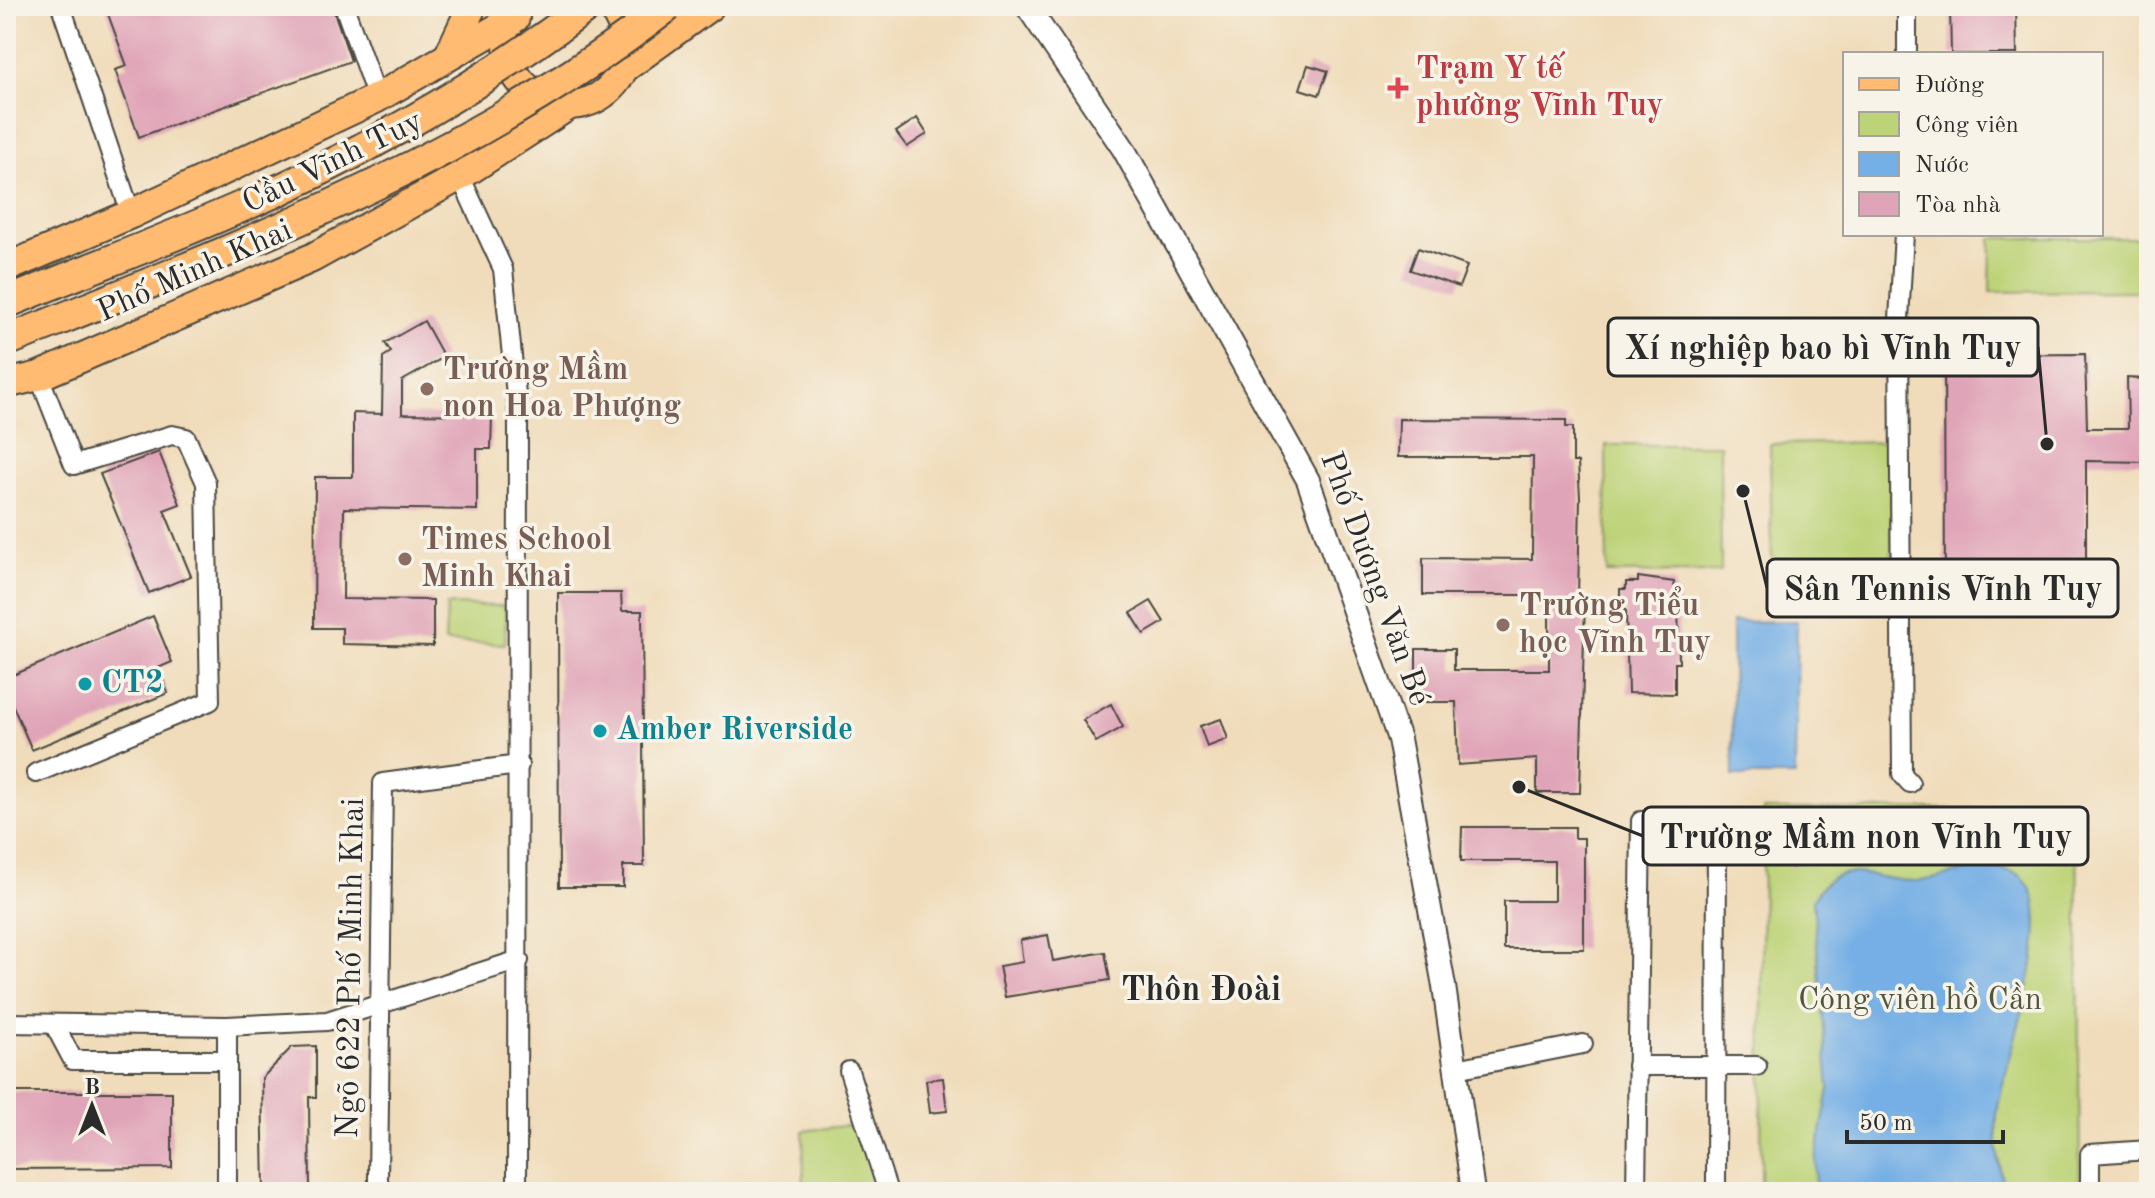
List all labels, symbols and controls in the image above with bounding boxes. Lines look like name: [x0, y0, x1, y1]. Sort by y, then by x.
place label: Trạm Y tế phường Vĩnh Tuy: [1416, 51, 1664, 123]
legend: [1843, 52, 2103, 236]
text: Đường: [1915, 74, 1984, 98]
marker: Trạm Y tế phường Vĩnh Tuy: [1387, 77, 1409, 99]
street label: Cầu Vĩnh Tuy: [237, 103, 428, 220]
text: Công viên: [1915, 114, 2019, 138]
text: Nước: [1915, 154, 1969, 178]
text: Tòa nhà: [1915, 194, 2001, 218]
street label: Phố Minh Khai: [92, 213, 297, 329]
callout: Xí nghiệp bao bì Vĩnh Tuy: [1608, 318, 2038, 376]
text: Xí nghiệp bao bì Vĩnh Tuy: [1624, 333, 2022, 367]
place label: Trường Mầm non Hoa Phượng: [443, 350, 681, 424]
marker: Trường Mầm non Hoa Phượng: [418, 380, 436, 398]
street label: Phố Dương Văn Bé: [1313, 447, 1437, 710]
place label: Times School Minh Khai: [421, 525, 612, 594]
marker: Times School Minh Khai: [396, 550, 414, 568]
callout: Sân Tennis Vĩnh Tuy: [1767, 559, 2118, 617]
text: Sân Tennis Vĩnh Tuy: [1783, 574, 2103, 608]
place label: Trường Tiểu học Vĩnh Tuy: [1519, 586, 1711, 660]
marker: Trường Tiểu học Vĩnh Tuy: [1494, 616, 1512, 634]
place label: CT2: [101, 668, 164, 700]
marker: CT2: [76, 675, 94, 693]
place label: Amber Riverside: [616, 715, 853, 747]
marker: Amber Riverside: [591, 722, 609, 740]
street label: Ngõ 622 Phố Minh Khai: [331, 797, 371, 1139]
callout: Trường Mầm non Vĩnh Tuy: [1643, 807, 2088, 865]
text: Trường Mầm non Vĩnh Tuy: [1659, 817, 2073, 856]
district label: Thôn Đoài: [1121, 974, 1281, 1008]
park label: Công viên hồ Cần: [1798, 982, 2042, 1017]
north arrow: [52, 1066, 132, 1146]
text: B: [84, 1077, 100, 1099]
scale bar: [1847, 1094, 2003, 1144]
text: 50 m: [1859, 1112, 1913, 1136]

